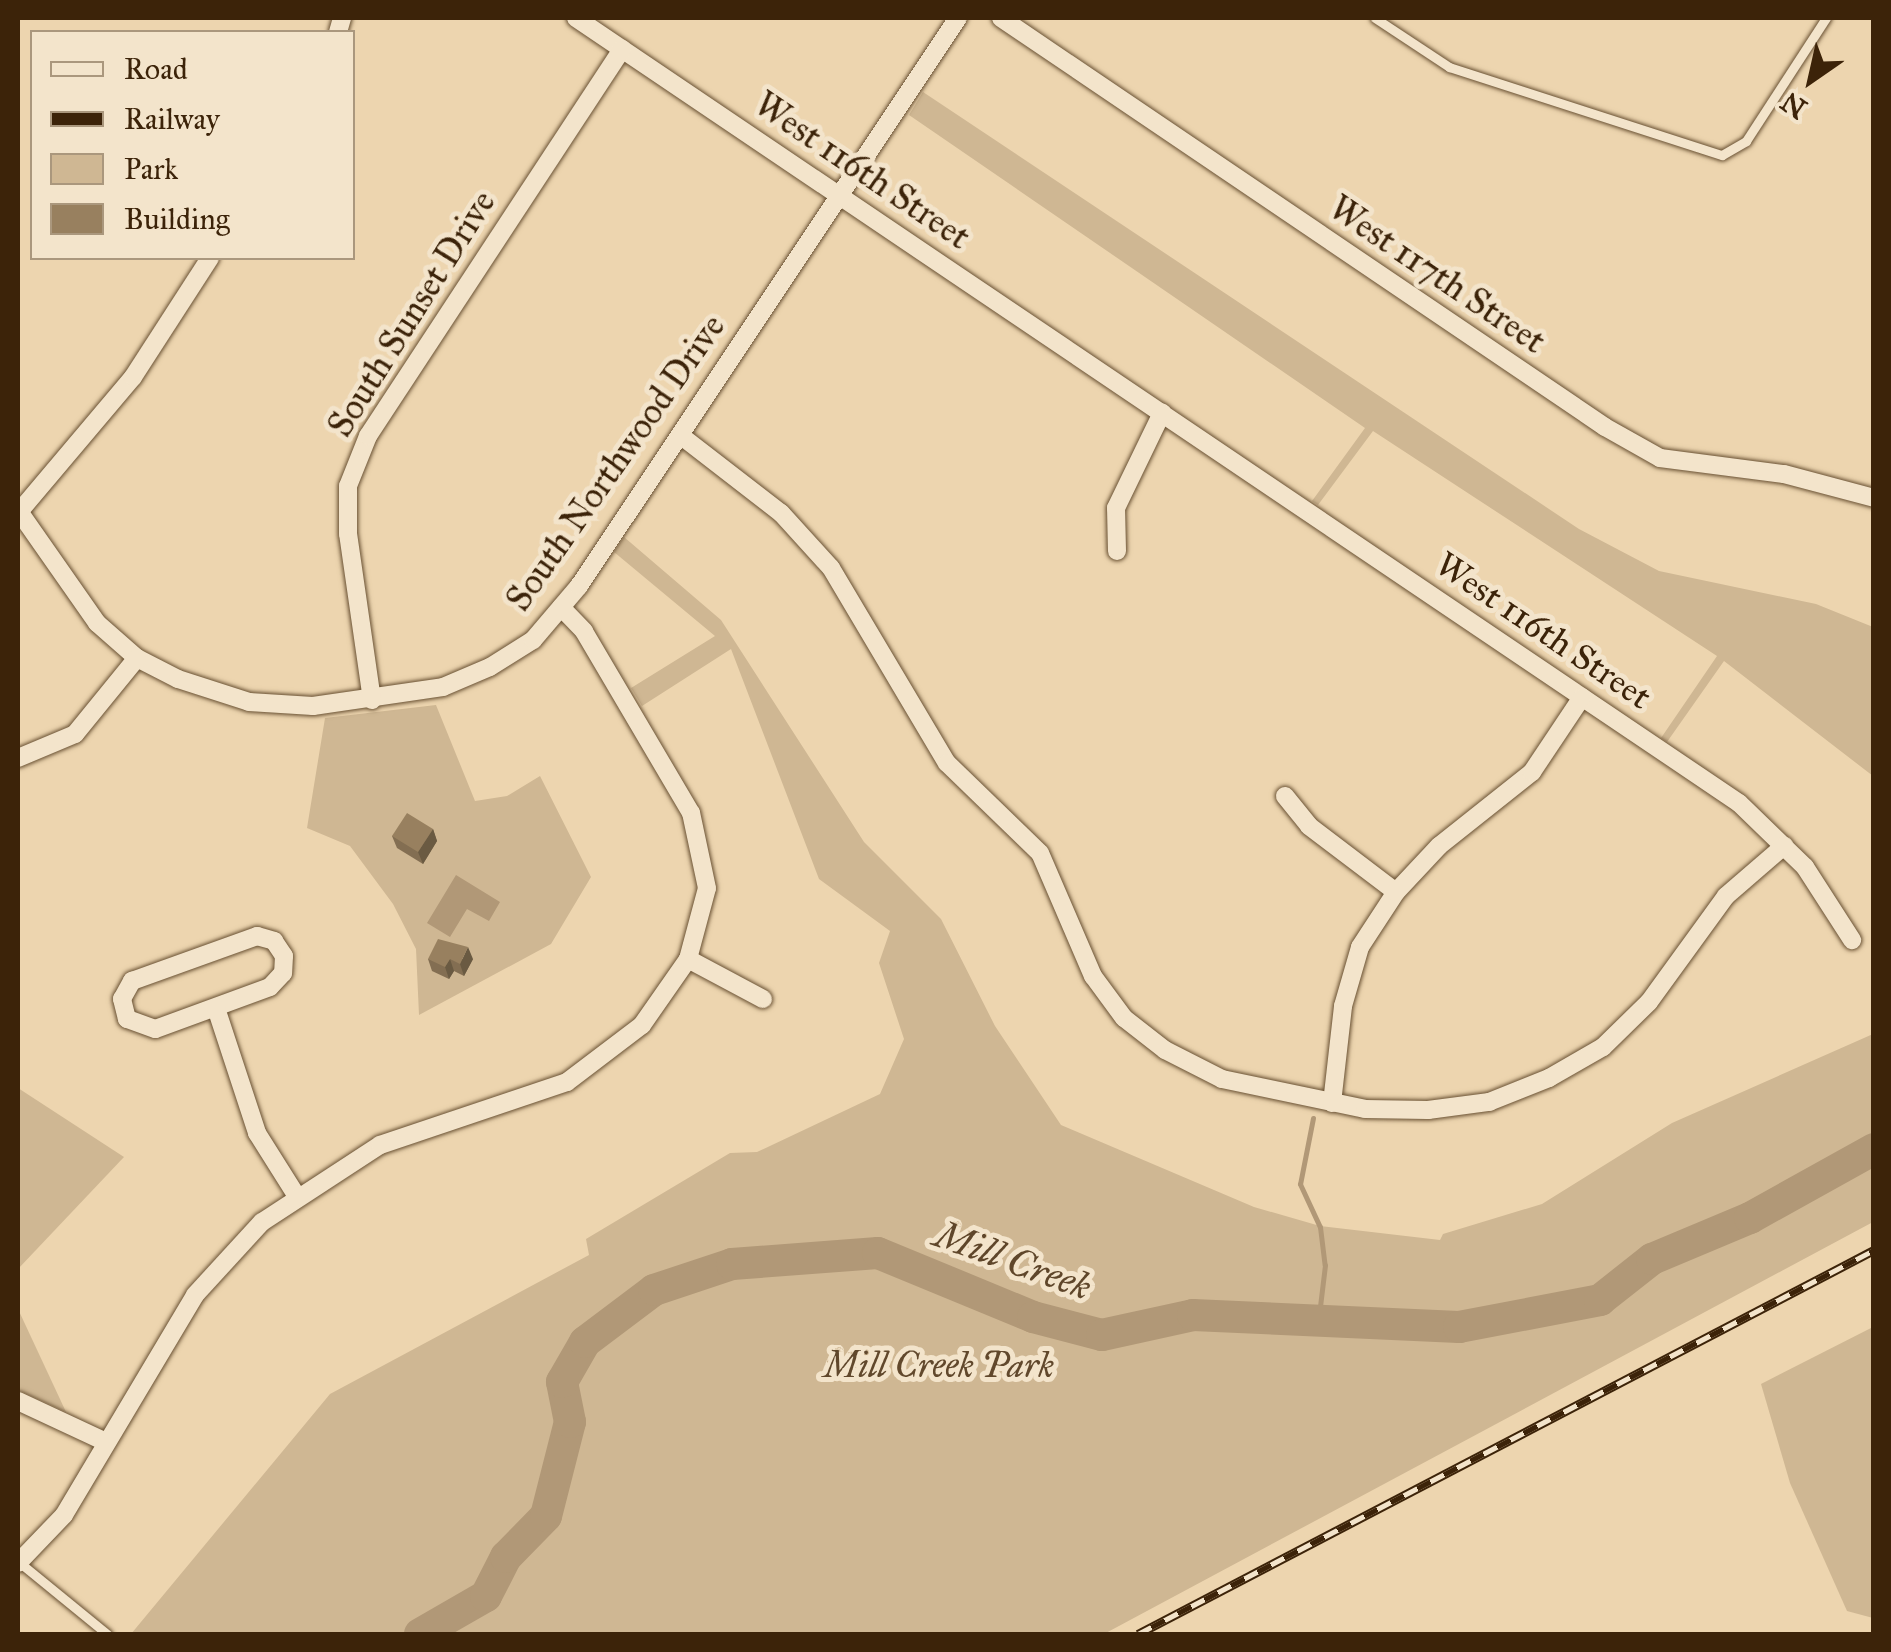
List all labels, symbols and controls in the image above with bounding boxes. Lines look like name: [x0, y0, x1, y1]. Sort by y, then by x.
legend: [30, 30, 355, 260]
north arrow: [1761, 30, 1861, 130]
text: Road: [124, 51, 188, 87]
street label: West 116th Street: [746, 83, 978, 259]
text: N: [1774, 84, 1814, 126]
text: Railway: [124, 101, 220, 137]
text: Park: [124, 151, 178, 187]
street label: South Sunset Drive: [319, 183, 505, 445]
street label: West 117th Street: [1321, 187, 1553, 363]
text: Building: [124, 201, 230, 237]
street label: South Northwood Drive: [498, 307, 734, 619]
street label: West 116th Street: [1427, 543, 1659, 719]
water label: Mill Creek: [929, 1212, 1097, 1310]
park label: Mill Creek Park: [824, 1345, 1054, 1387]

